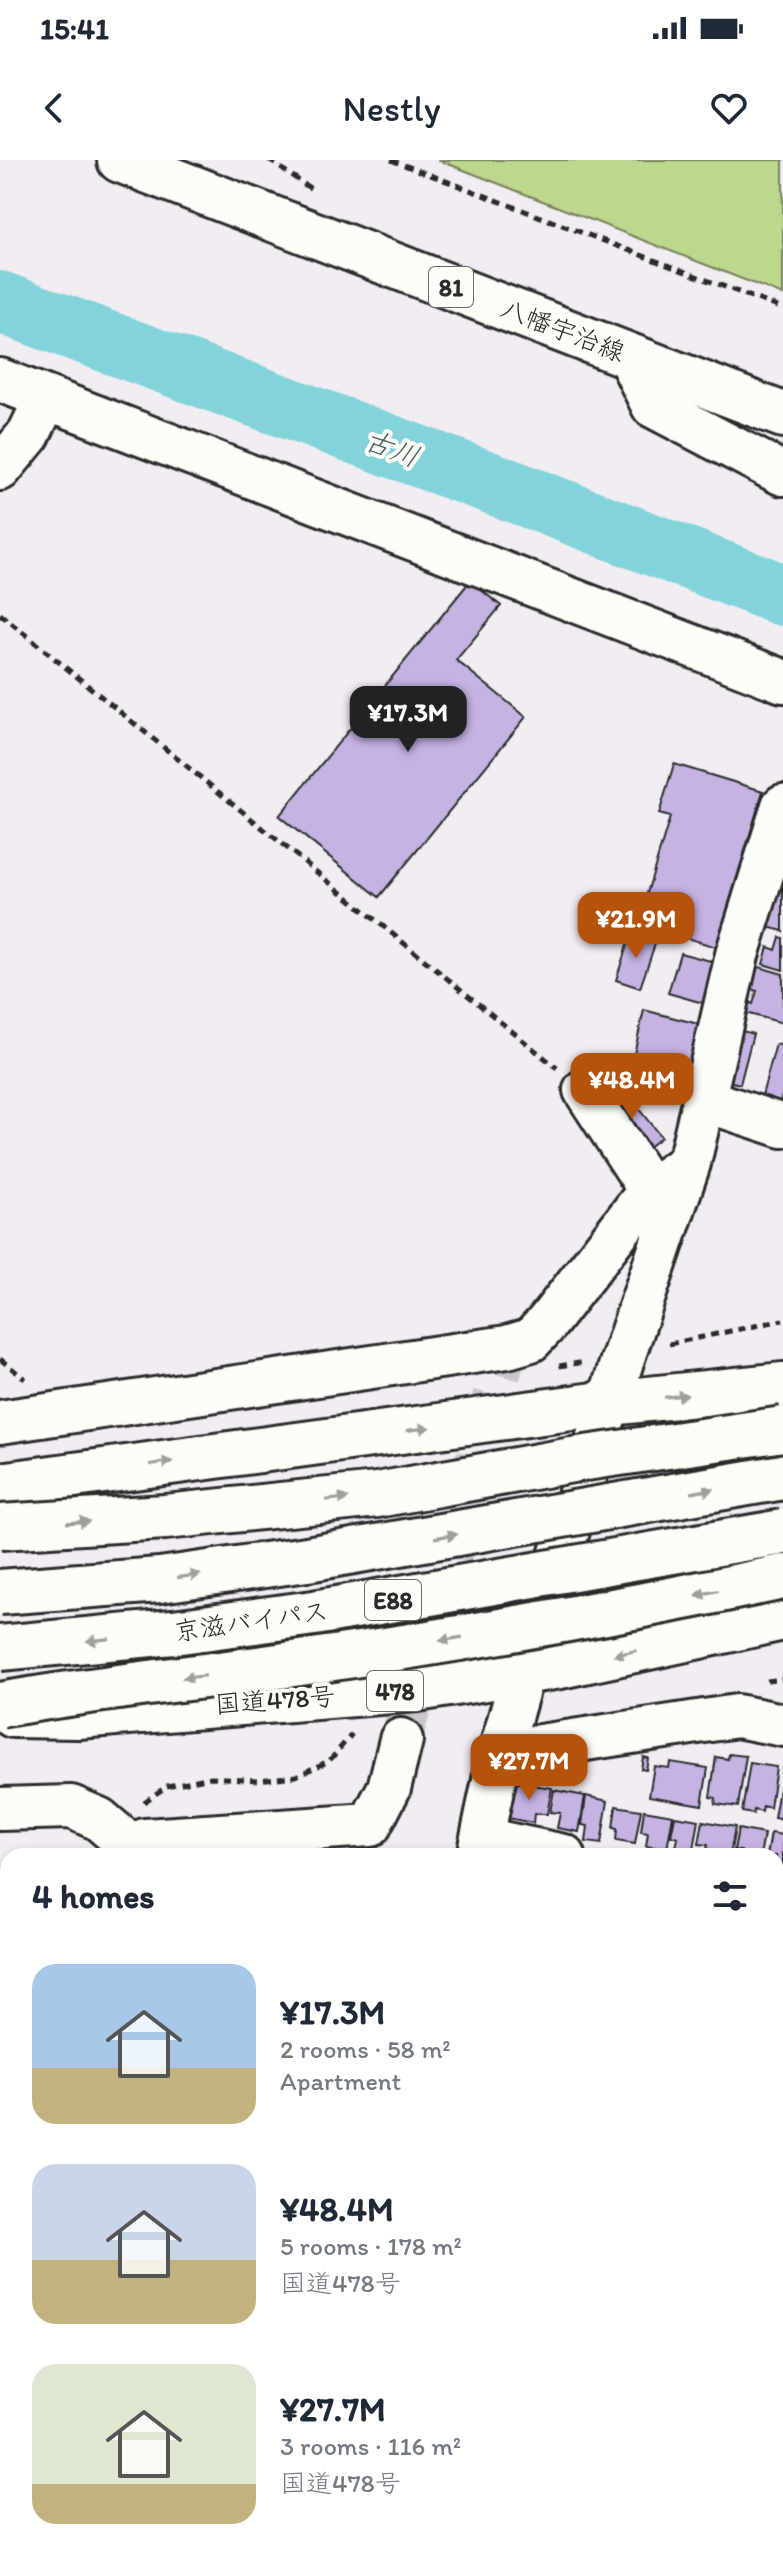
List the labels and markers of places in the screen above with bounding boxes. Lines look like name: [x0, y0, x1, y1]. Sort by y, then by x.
pin: ¥17.3M: [343, 686, 473, 754]
pin: ¥21.9M: [571, 892, 701, 960]
pin: ¥48.4M: [567, 1053, 697, 1121]
pin: ¥27.7M: [464, 1734, 594, 1802]

